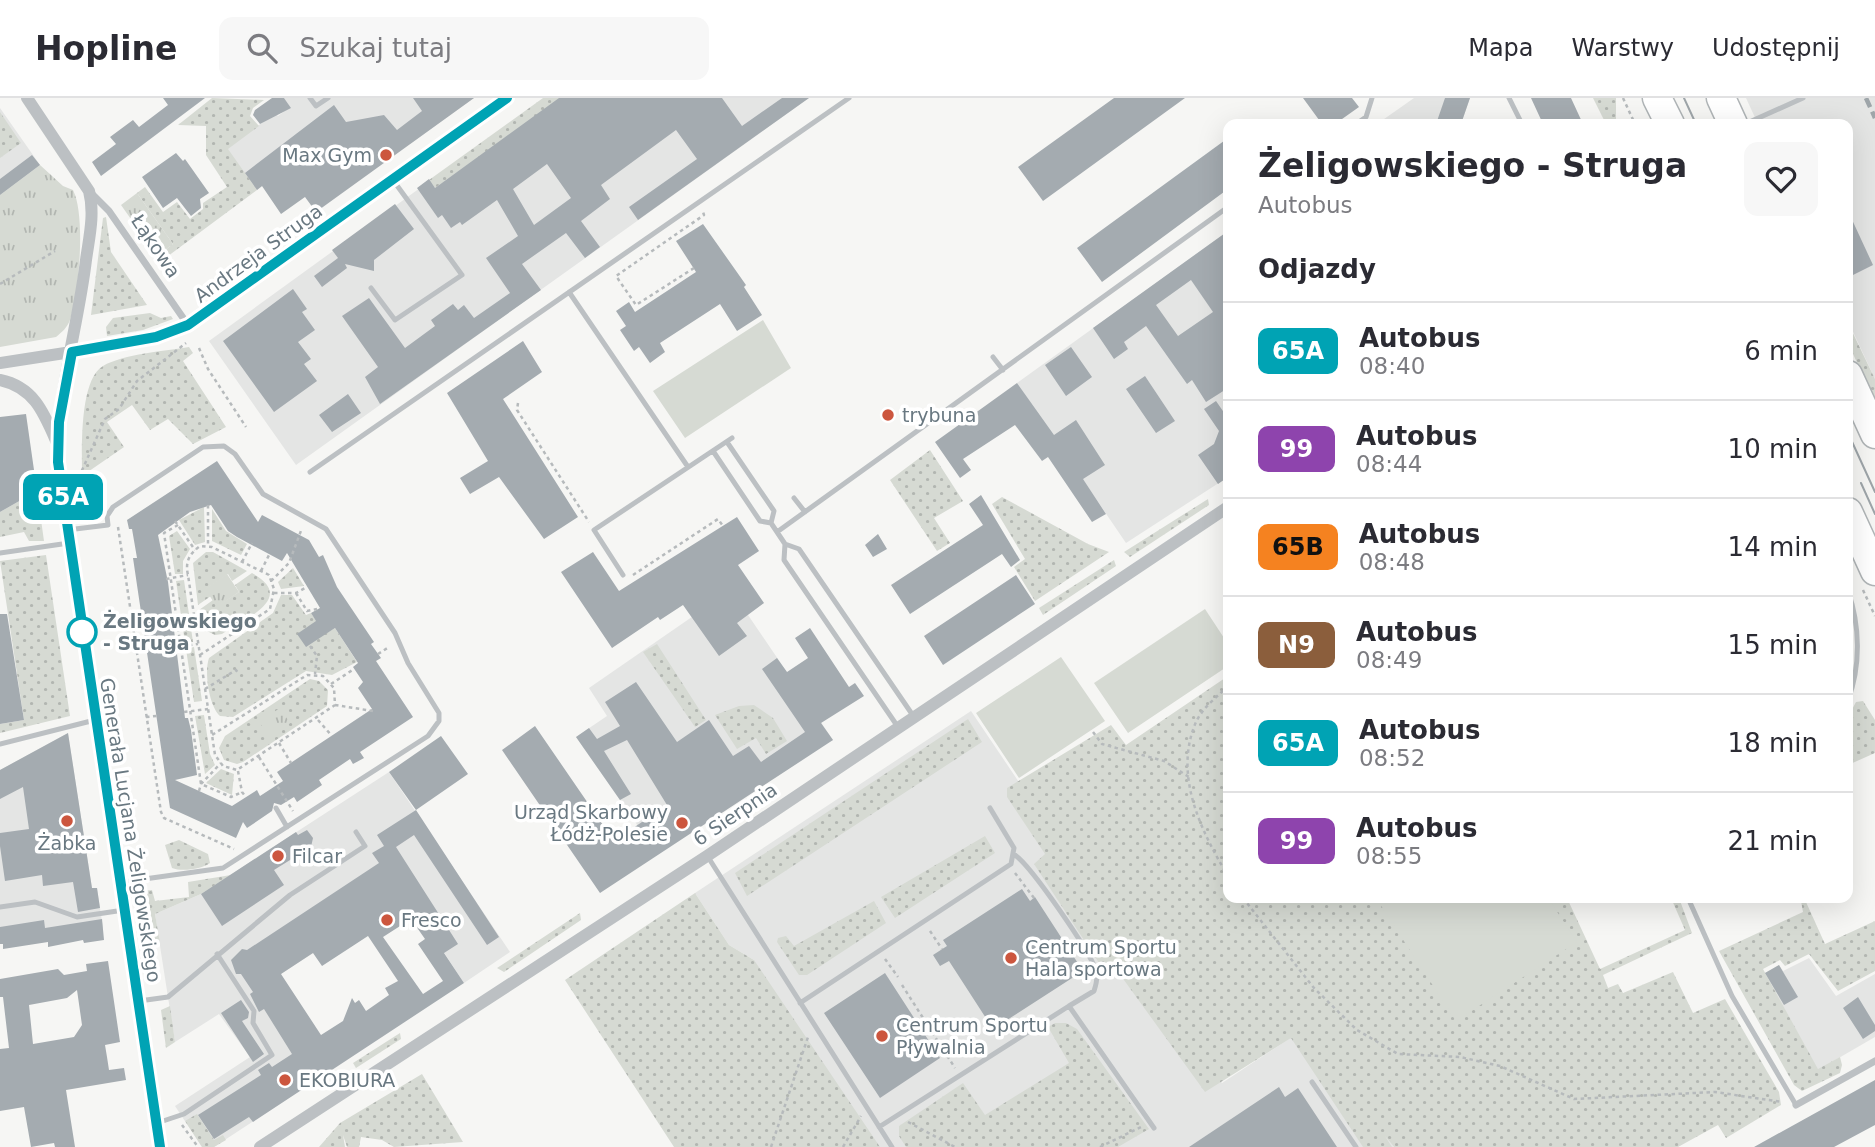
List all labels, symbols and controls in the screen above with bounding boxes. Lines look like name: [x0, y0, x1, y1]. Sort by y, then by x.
search box: [219, 17, 709, 80]
text: Hopline: [35, 29, 177, 68]
icon: search: [243, 29, 281, 67]
text: Szukaj tutaj: [299, 33, 452, 63]
text: Mapa: [1468, 34, 1534, 62]
text: Warstwy: [1572, 34, 1674, 62]
text: Udostępnij: [1712, 34, 1840, 62]
button: heart: [1744, 142, 1818, 216]
place label: Max Gym: [282, 144, 372, 166]
text: Żeligowskiego - Struga: [1258, 146, 1687, 185]
marker: Max Gym: [378, 147, 394, 163]
text: Autobus: [1258, 192, 1353, 218]
street label: Andrzeja Struga: [190, 199, 326, 307]
street label: Łąkowa: [126, 209, 185, 282]
text: Odjazdy: [1258, 254, 1376, 284]
text: Autobus: [1359, 323, 1481, 353]
text: 6 min: [1744, 336, 1818, 366]
text: 65A: [1272, 337, 1324, 365]
text: 08:40: [1359, 353, 1425, 379]
place label: trybuna: [902, 404, 976, 426]
marker: trybuna: [880, 407, 896, 423]
text: Autobus: [1356, 421, 1478, 451]
text: 10 min: [1728, 434, 1818, 464]
text: 99: [1280, 435, 1313, 463]
text: 08:44: [1356, 451, 1422, 477]
line badge: 65A: [23, 474, 103, 520]
text: 65A: [37, 483, 89, 511]
text: Autobus: [1359, 519, 1480, 549]
text: 14 min: [1728, 532, 1818, 562]
text: 65B: [1272, 533, 1324, 561]
text: 08:48: [1359, 549, 1425, 575]
place label: Żeligowskiego - Struga: [103, 609, 257, 654]
marker: Żeligowskiego - Struga: [67, 617, 97, 647]
text: Autobus: [1356, 617, 1478, 647]
text: 15 min: [1728, 630, 1818, 660]
text: N9: [1278, 631, 1315, 659]
text: 08:49: [1356, 647, 1422, 673]
street label: Generała Lucjana Żeligowskiego: [96, 676, 166, 984]
text: Autobus: [1359, 715, 1481, 745]
text: 18 min: [1728, 728, 1818, 758]
text: 65A: [1272, 729, 1324, 757]
text: 08:52: [1359, 745, 1425, 771]
street label: 6 Sierpnia: [689, 778, 781, 850]
place label: Urząd Skarbowy Łódż-Polesie: [514, 801, 668, 845]
marker: Żabka: [59, 813, 75, 829]
text: Autobus: [1356, 813, 1478, 843]
marker: Urząd Skarbowy Łódż-Polesie: [674, 815, 690, 831]
text: 21 min: [1728, 826, 1818, 856]
text: 99: [1280, 827, 1313, 855]
place label: Żabka: [37, 832, 97, 854]
text: 08:55: [1356, 843, 1422, 869]
place label: Filcar: [292, 845, 342, 867]
marker: Filcar: [270, 848, 286, 864]
place label: Fresco: [401, 909, 462, 931]
marker: Fresco: [379, 912, 395, 928]
place label: Centrum Sportu Hala sportowa: [1025, 936, 1177, 980]
marker: Centrum Sportu Hala sportowa: [1003, 950, 1019, 966]
place label: Centrum Sportu Pływalnia: [896, 1014, 1048, 1058]
marker: Centrum Sportu Pływalnia: [874, 1028, 890, 1044]
place label: EKOBIURA: [299, 1069, 395, 1091]
marker: EKOBIURA: [277, 1072, 293, 1088]

